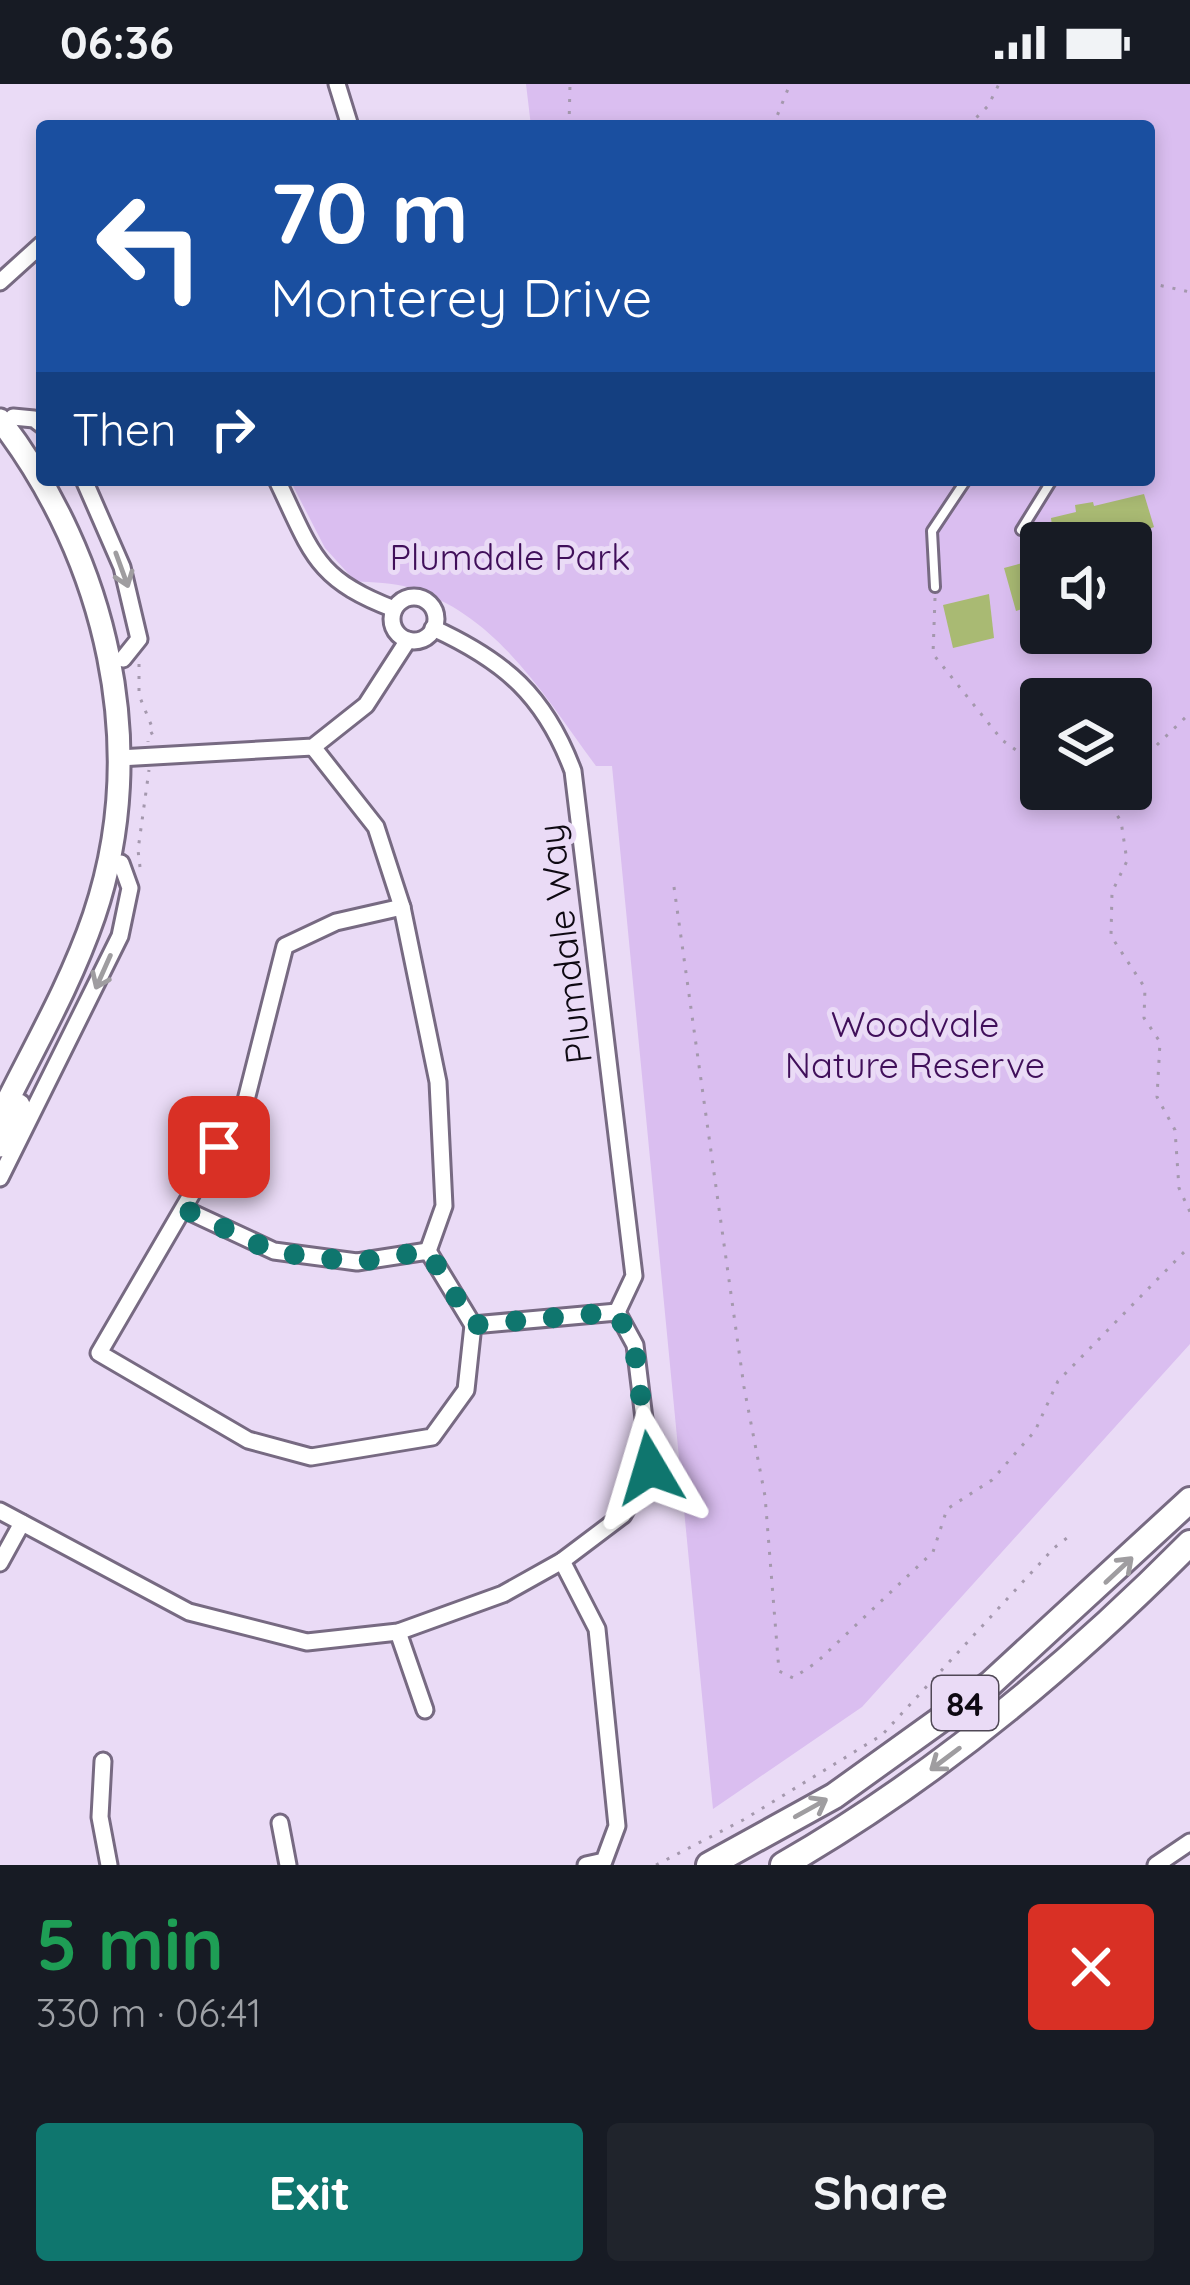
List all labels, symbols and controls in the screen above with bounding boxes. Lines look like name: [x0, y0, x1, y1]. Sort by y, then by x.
text: 06:36: [60, 14, 174, 70]
text: 70 m: [270, 159, 469, 264]
icon: left: [72, 168, 228, 324]
text: Monterey Drive: [270, 263, 652, 331]
icon: right: [200, 396, 266, 462]
text: Then: [72, 401, 176, 457]
map controls: [1020, 522, 1152, 810]
button: sound: [1020, 522, 1152, 654]
park label: Plumdale Park: [390, 534, 630, 579]
one-way arrow: [113, 550, 134, 587]
button: layers: [1020, 678, 1152, 810]
street label: Plumdale Way: [527, 822, 601, 1066]
one-way arrow: [91, 953, 113, 989]
park label: Woodvale Nature Reserve: [785, 1001, 1045, 1087]
pin: [168, 1096, 270, 1198]
icon: arrive: [186, 1114, 252, 1180]
position arrow: [587, 1405, 713, 1531]
one-way arrow: [1103, 1557, 1133, 1584]
road number: 84: [932, 1676, 998, 1730]
one-way arrow: [929, 1746, 962, 1772]
one-way arrow: [793, 1796, 828, 1820]
text: 5 min: [36, 1898, 224, 1988]
button: close: [1028, 1904, 1154, 2030]
text: 330 m · 06:41: [36, 1988, 261, 2037]
button: Exit: [36, 2123, 583, 2261]
button: Share: [607, 2123, 1154, 2261]

